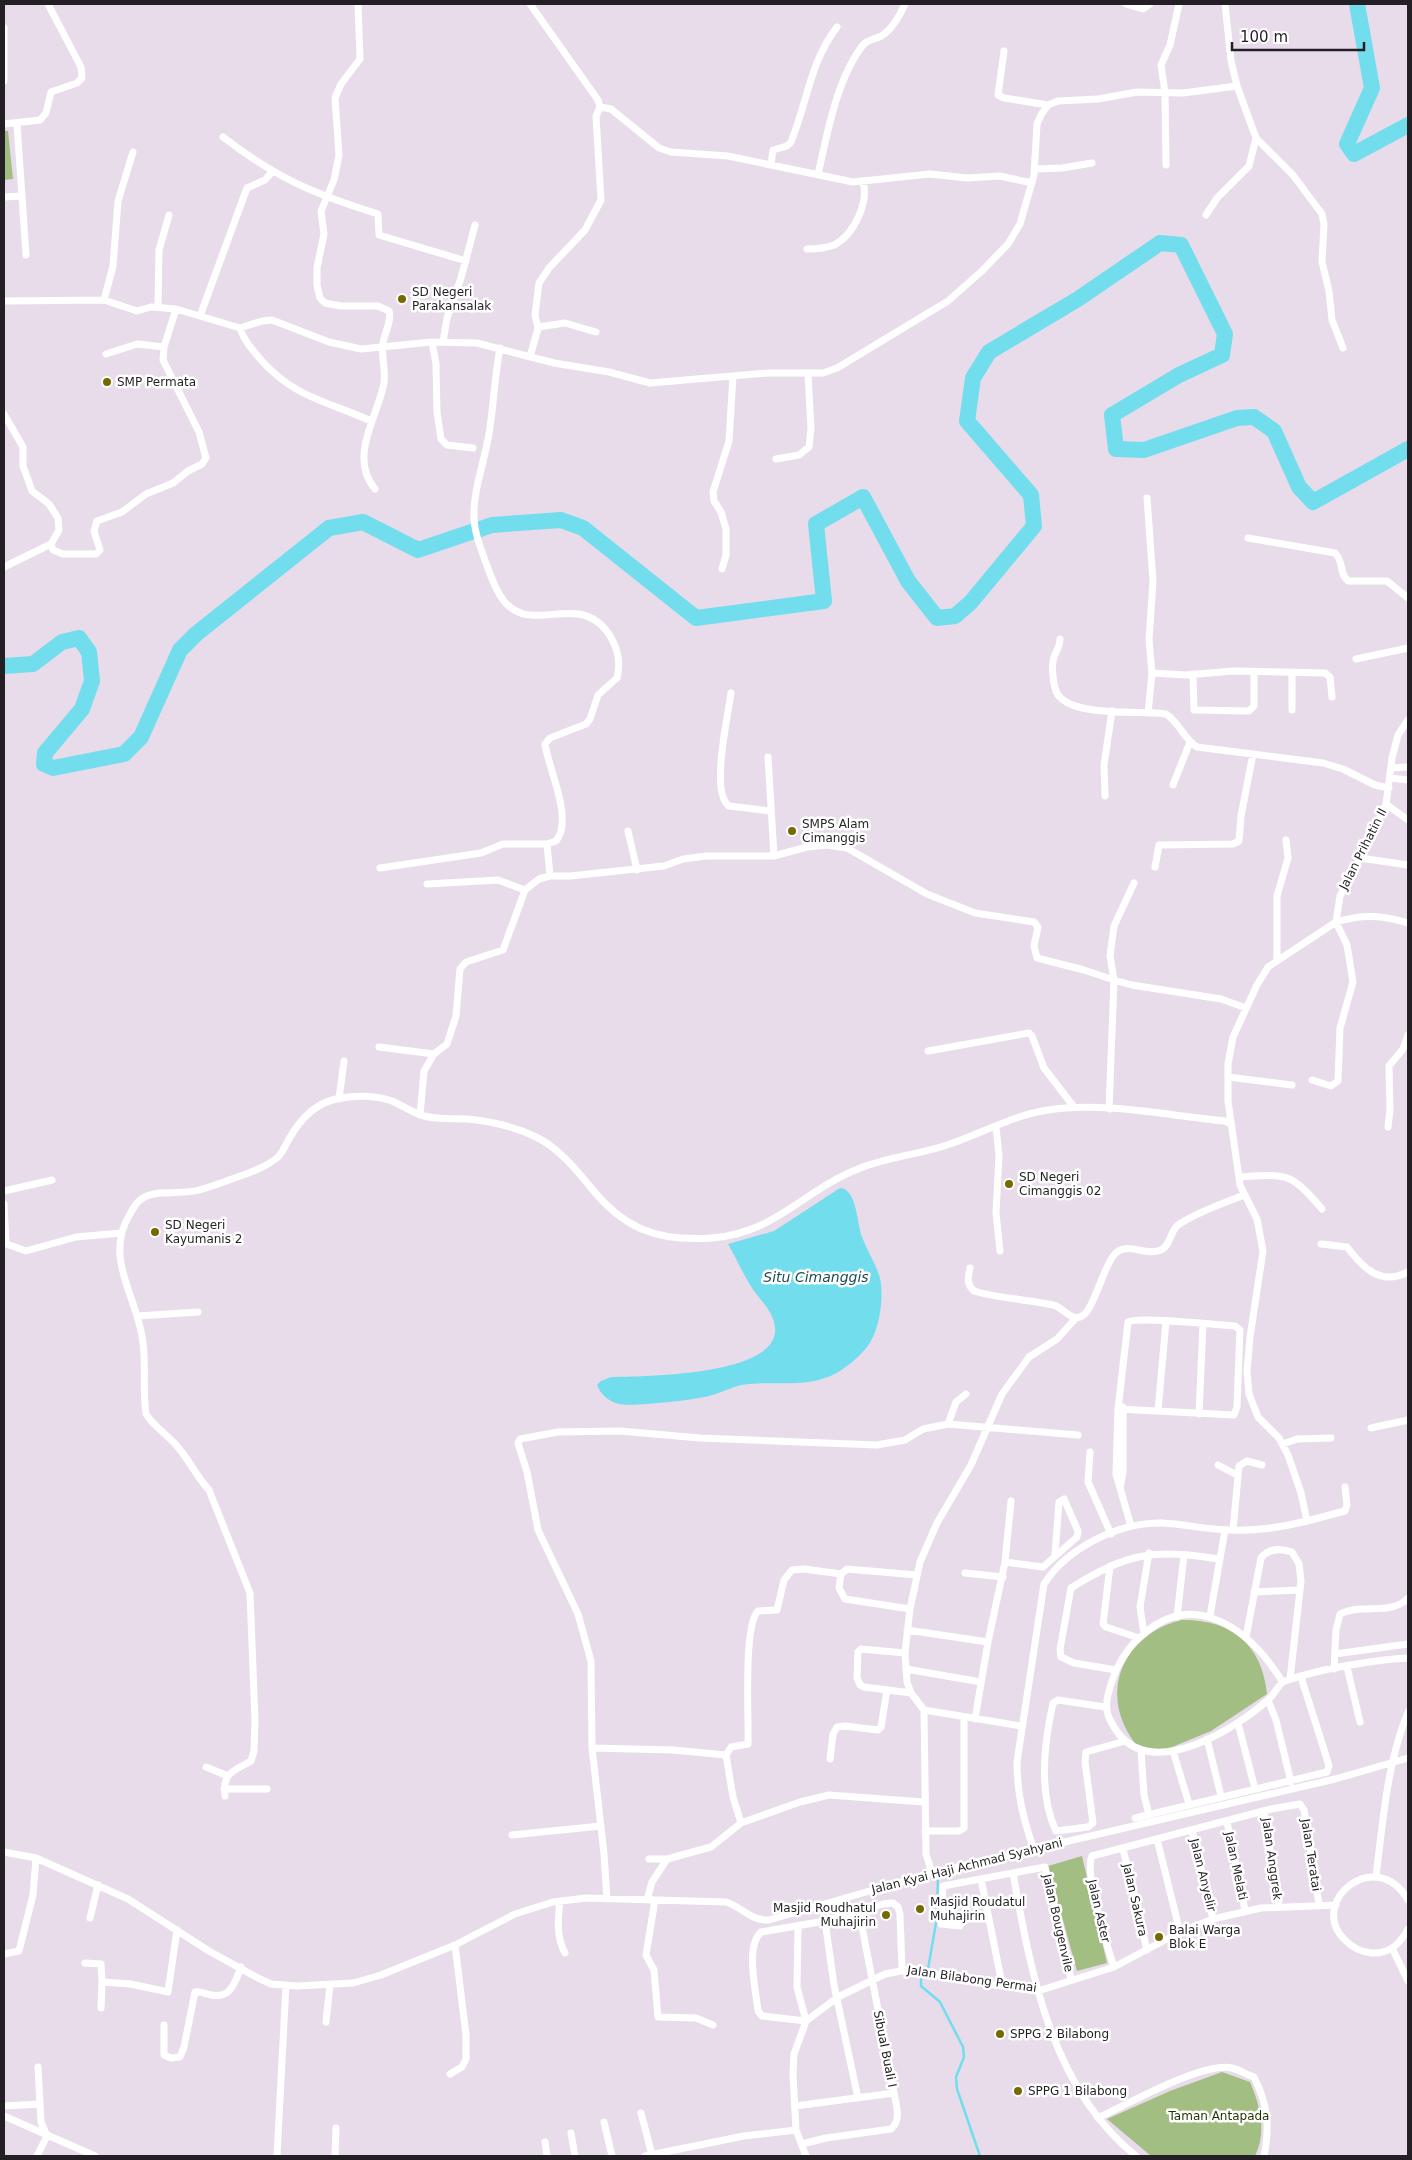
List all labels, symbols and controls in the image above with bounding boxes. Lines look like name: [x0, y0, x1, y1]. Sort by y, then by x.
scale bar: [1232, 20, 1364, 52]
text: 100 m: [1240, 28, 1288, 46]
place label: SD Negeri Parakansalak: [412, 285, 491, 313]
marker: SD Negeri Parakansalak: [396, 293, 408, 305]
place label: SMP Permata: [117, 375, 196, 389]
marker: SMP Permata: [101, 376, 113, 388]
street label: Jalan Prihatin II: [1336, 806, 1390, 893]
place label: SMPS Alam Cimanggis: [802, 817, 869, 845]
marker: SMPS Alam Cimanggis: [786, 825, 798, 837]
place label: SD Negeri Cimanggis 02: [1019, 1170, 1101, 1198]
marker: SD Negeri Cimanggis 02: [1003, 1178, 1015, 1190]
place label: SD Negeri Kayumanis 2: [165, 1218, 242, 1246]
marker: SD Negeri Kayumanis 2: [149, 1226, 161, 1238]
water label: Situ Cimanggis: [763, 1269, 869, 1285]
street label: Jalan Anggrek: [1259, 1816, 1285, 1901]
street label: Jalan Teratai: [1298, 1817, 1324, 1892]
street label: Jalan Melati: [1222, 1830, 1250, 1901]
street label: Jalan Kyai Haji Achmad Syahyani: [869, 1835, 1064, 1897]
street label: Jalan Anyelir: [1187, 1836, 1219, 1913]
street label: Jalan Sakura: [1120, 1861, 1150, 1938]
street label: Jalan Bougenvile: [1040, 1872, 1076, 1973]
street label: Jalan Aster: [1085, 1877, 1113, 1944]
place label: Masjid Roudatul Muhajirin: [930, 1895, 1025, 1923]
place label: Masjid Roudhatul Muhajirin: [773, 1901, 876, 1929]
marker: Masjid Roudatul Muhajirin: [914, 1903, 926, 1915]
marker: Masjid Roudhatul Muhajirin: [880, 1909, 892, 1921]
place label: Balai Warga Blok E: [1169, 1923, 1241, 1951]
marker: Balai Warga Blok E: [1153, 1931, 1165, 1943]
street label: Jalan Bilabong Permai: [905, 1963, 1038, 1995]
street label: Sibual Buali I: [871, 2009, 899, 2089]
place label: SPPG 2 Bilabong: [1010, 2027, 1109, 2041]
marker: SPPG 2 Bilabong: [994, 2028, 1006, 2040]
place label: SPPG 1 Bilabong: [1028, 2084, 1127, 2098]
marker: SPPG 1 Bilabong: [1012, 2085, 1024, 2097]
park label: Taman Antapada: [1168, 2109, 1269, 2123]

